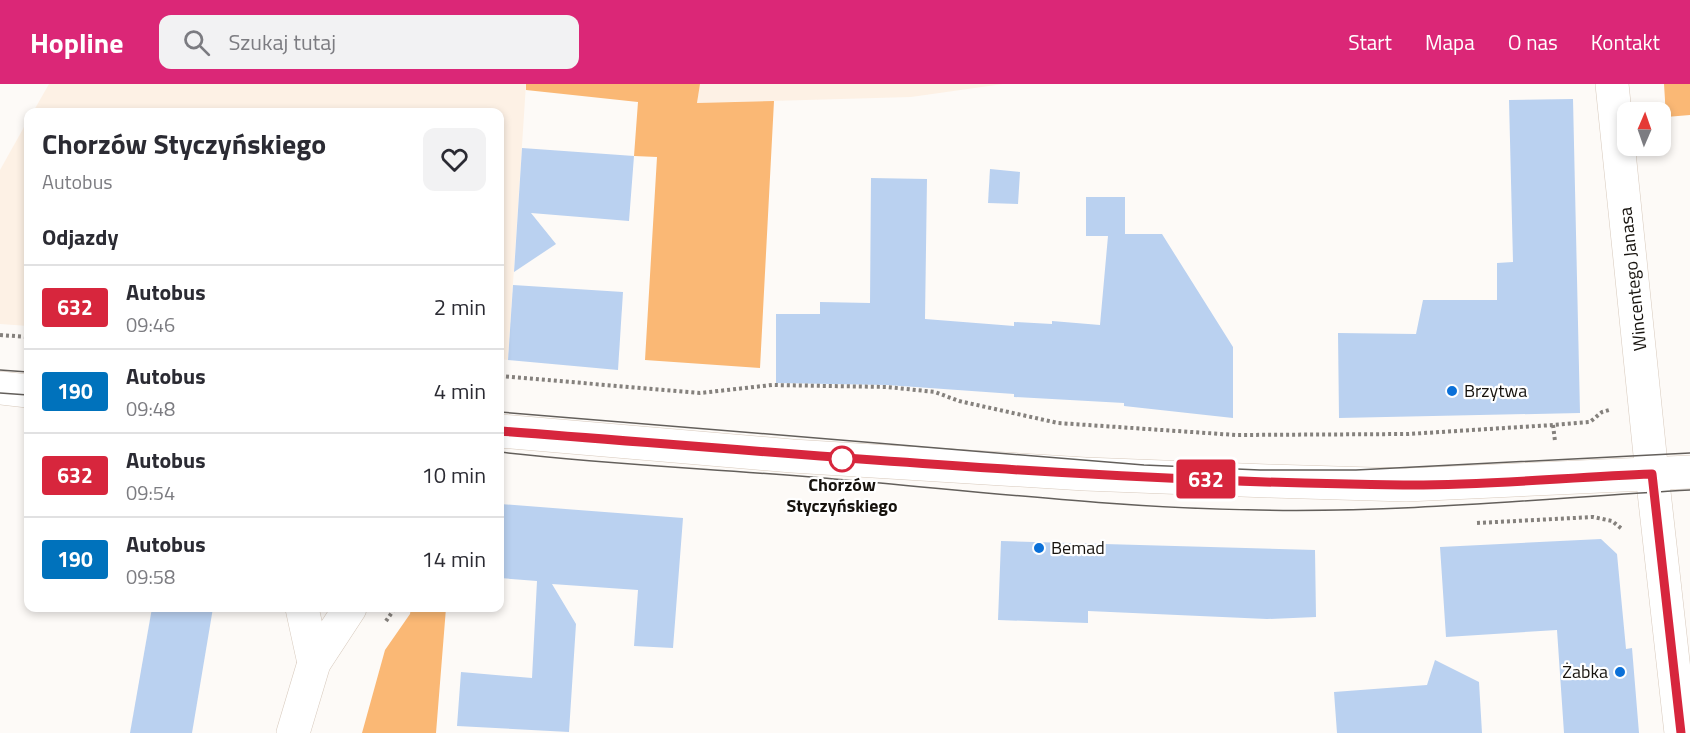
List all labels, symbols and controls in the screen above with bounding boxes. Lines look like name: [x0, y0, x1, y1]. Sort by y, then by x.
search box: [159, 15, 579, 69]
text: Hopline: [30, 21, 123, 64]
text: Szukaj tutaj: [228, 25, 336, 59]
icon: search: [180, 26, 213, 59]
text: Start: [1348, 26, 1392, 58]
text: Mapa: [1425, 26, 1475, 58]
text: O nas: [1508, 26, 1558, 58]
text: Kontakt: [1591, 26, 1660, 58]
north arrow: [1617, 102, 1671, 156]
map controls: [1617, 102, 1671, 156]
text: Chorzów Styczyńskiego: [42, 122, 326, 165]
button: heart: [423, 128, 486, 191]
text: Autobus: [42, 166, 113, 197]
street label: Wincentego Janasa: [1612, 206, 1653, 352]
text: Odjazdy: [42, 220, 118, 254]
text: Autobus: [126, 275, 206, 309]
text: 2 min: [434, 290, 486, 324]
text: 632: [57, 291, 93, 323]
text: 09:46: [126, 309, 175, 340]
text: Autobus: [126, 359, 206, 393]
text: 4 min: [434, 374, 486, 408]
text: 190: [57, 375, 93, 407]
place label: Brzytwa: [1464, 377, 1527, 404]
marker: Brzytwa: [1445, 384, 1459, 398]
text: 09:48: [126, 393, 175, 424]
text: Autobus: [126, 443, 206, 477]
marker: Chorzów Styczyńskiego: [829, 446, 855, 472]
text: 10 min: [421, 458, 486, 492]
text: 632: [57, 459, 93, 491]
line badge: 632: [1172, 460, 1240, 498]
text: 632: [1188, 463, 1224, 495]
place label: Chorzów Styczyńskiego: [786, 471, 898, 519]
text: 09:54: [126, 477, 175, 508]
text: Autobus: [126, 527, 206, 561]
place label: Bemad: [1051, 534, 1105, 561]
marker: Bemad: [1032, 541, 1046, 555]
text: 14 min: [421, 542, 486, 576]
text: 190: [57, 543, 93, 575]
text: 09:58: [126, 561, 175, 592]
place label: Żabka: [1562, 658, 1608, 685]
marker: Żabka: [1613, 665, 1627, 679]

